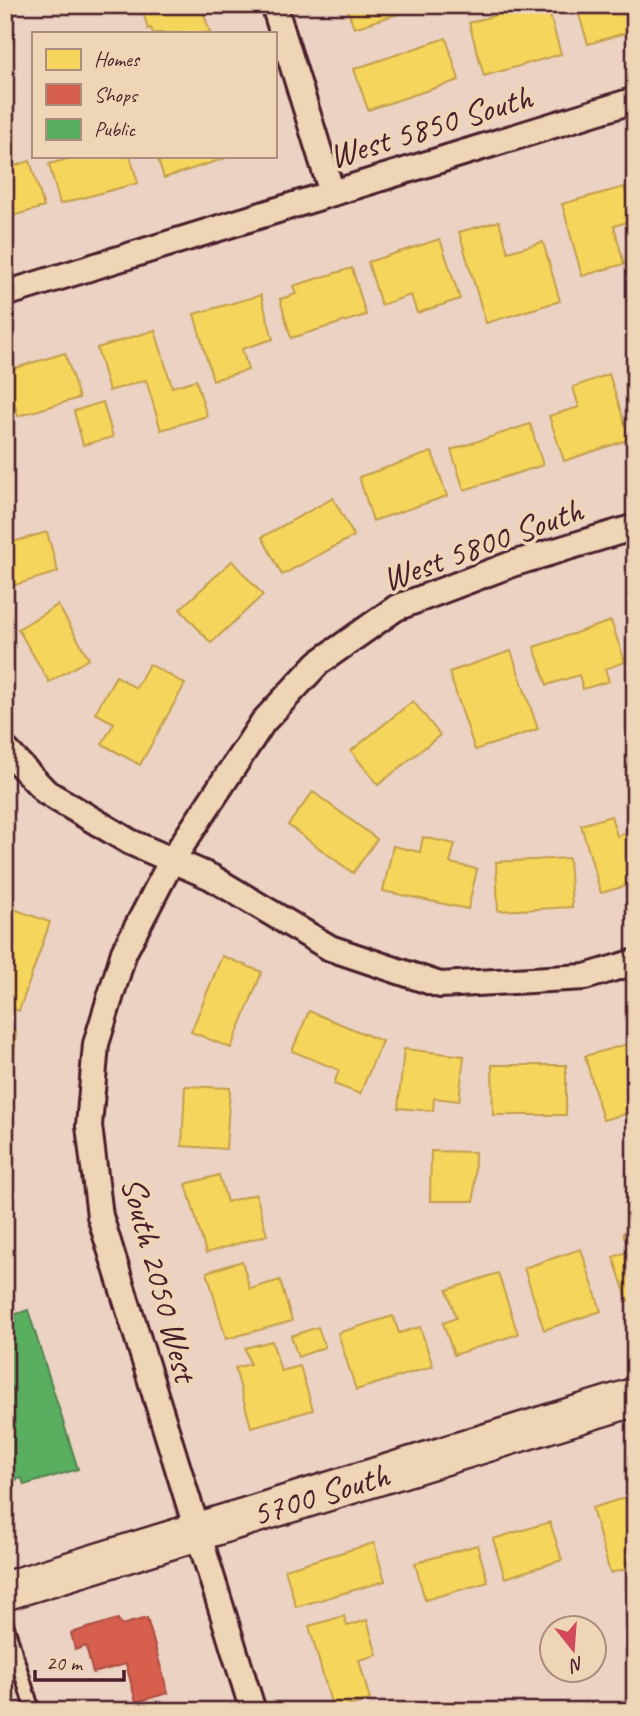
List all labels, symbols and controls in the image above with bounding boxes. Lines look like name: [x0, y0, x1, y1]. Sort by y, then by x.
legend: [32, 32, 276, 158]
text: Homes: [94, 46, 141, 72]
street label: West 5850 South: [323, 74, 539, 179]
text: Shops: [94, 82, 139, 108]
text: Public: [94, 116, 136, 142]
street label: West 5800 South: [376, 487, 590, 601]
street label: South 2050 West: [111, 1172, 209, 1390]
street label: 5700 South: [246, 1452, 396, 1537]
north arrow: [538, 1614, 608, 1684]
scale bar: [35, 1639, 124, 1683]
text: 20 m: [46, 1650, 84, 1676]
text: N: [565, 1651, 587, 1678]

